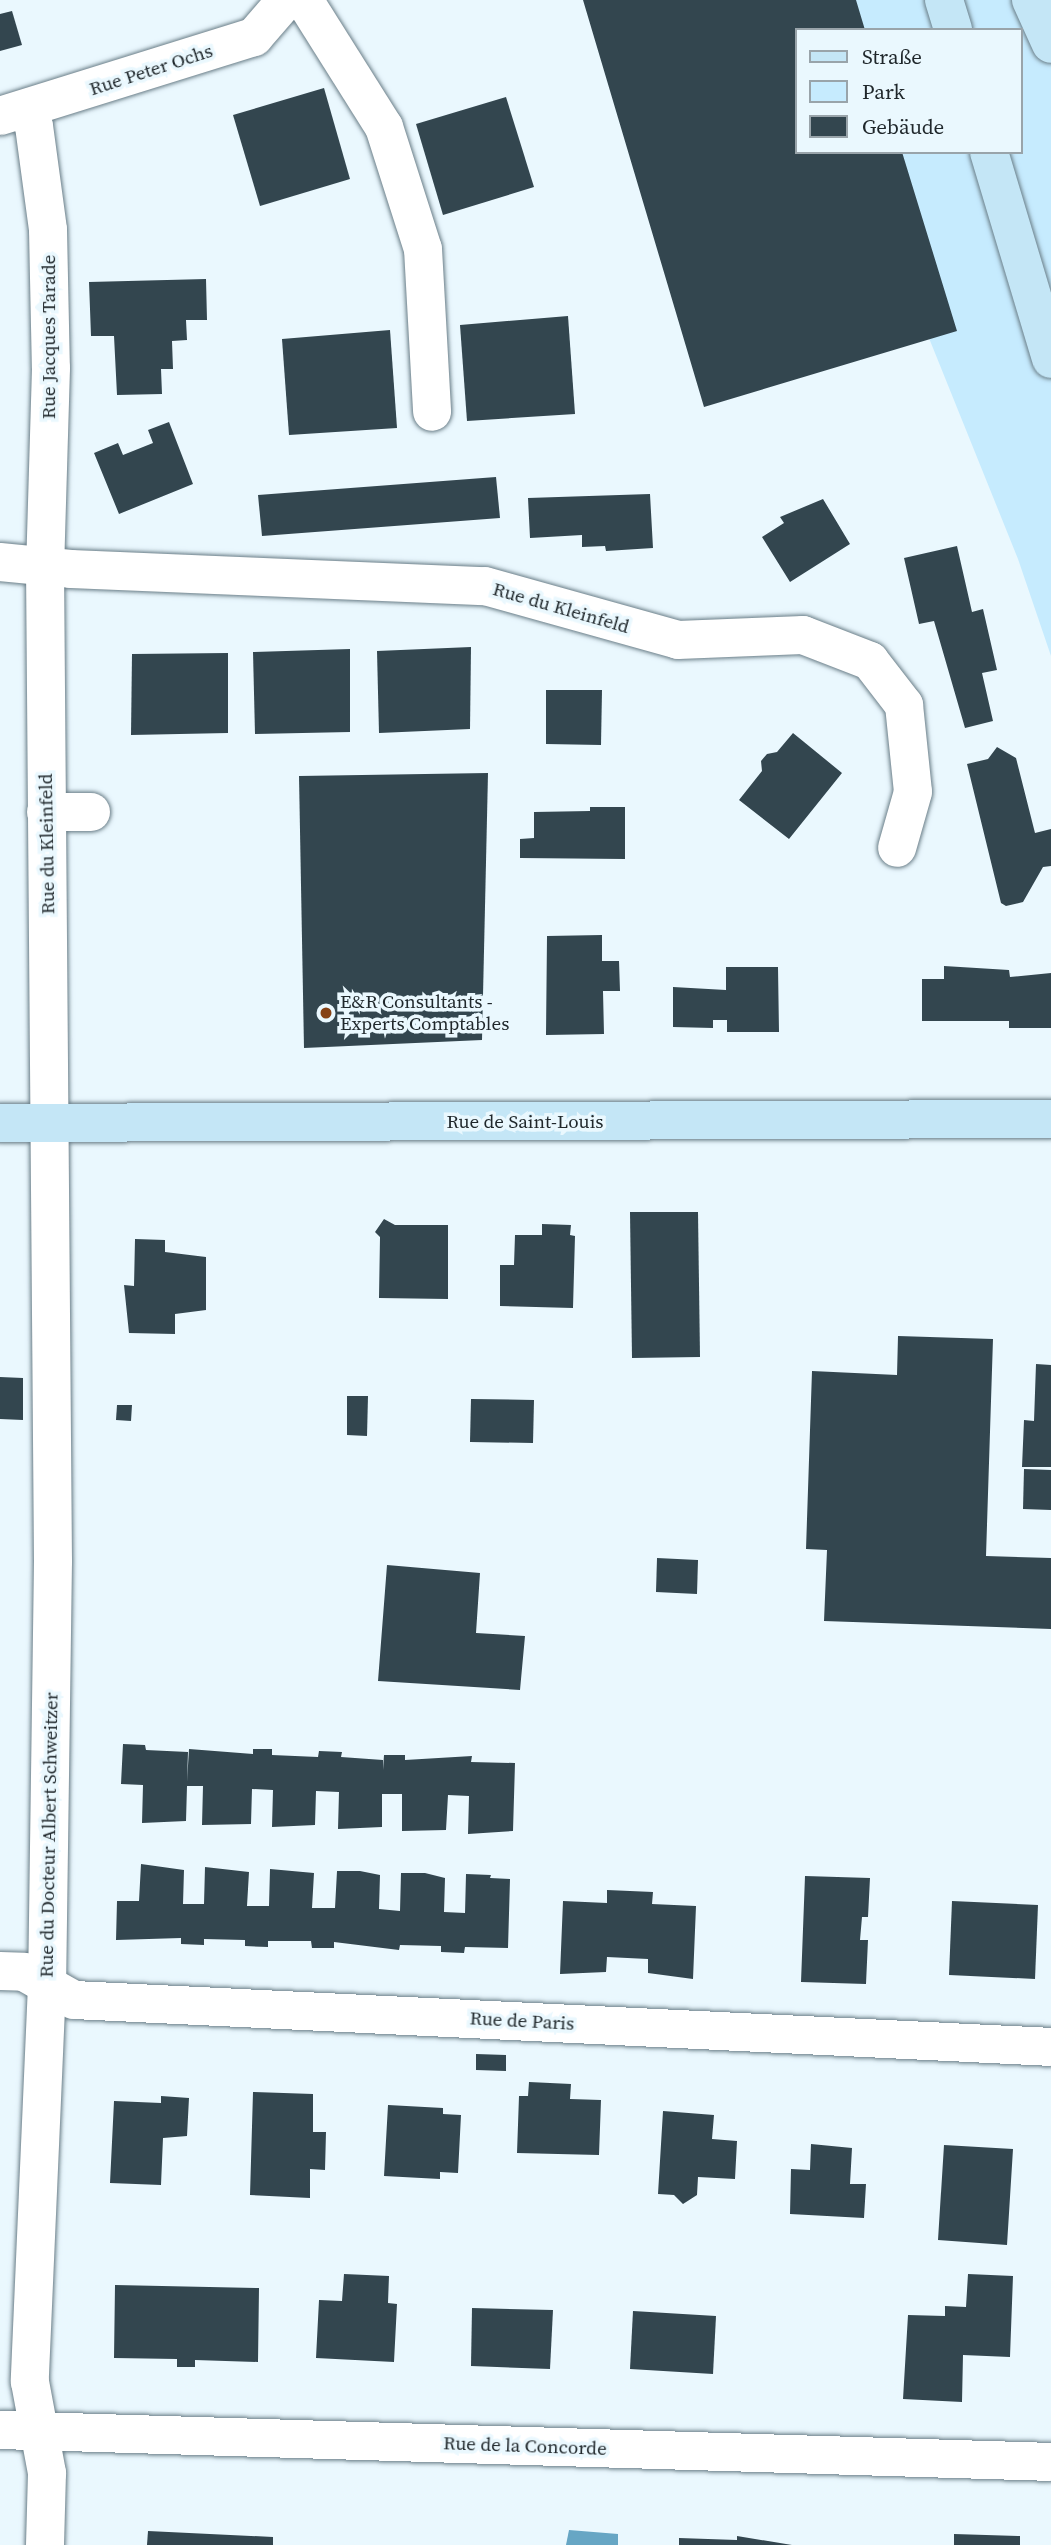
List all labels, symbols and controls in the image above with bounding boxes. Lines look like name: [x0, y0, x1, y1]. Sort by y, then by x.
legend: [796, 28, 1023, 154]
street label: Rue Peter Ochs: [87, 39, 215, 101]
text: Straße: [862, 42, 922, 71]
text: Park: [862, 77, 905, 106]
text: Gebäude: [862, 112, 944, 141]
street label: Rue Jacques Tarade: [38, 255, 60, 419]
street label: Rue du Kleinfeld: [490, 578, 632, 638]
street label: Rue du Kleinfeld: [34, 773, 60, 915]
place label: E&R Consultants - Experts Comptables: [340, 991, 509, 1035]
marker: E&R Consultants - Experts Comptables: [318, 1005, 334, 1021]
street label: Rue de Saint-Louis: [446, 1111, 604, 1133]
street label: Rue du Docteur Albert Schweitzer: [35, 1692, 63, 1978]
street label: Rue de Paris: [469, 2007, 575, 2035]
street label: Rue de la Concorde: [443, 2432, 607, 2460]

